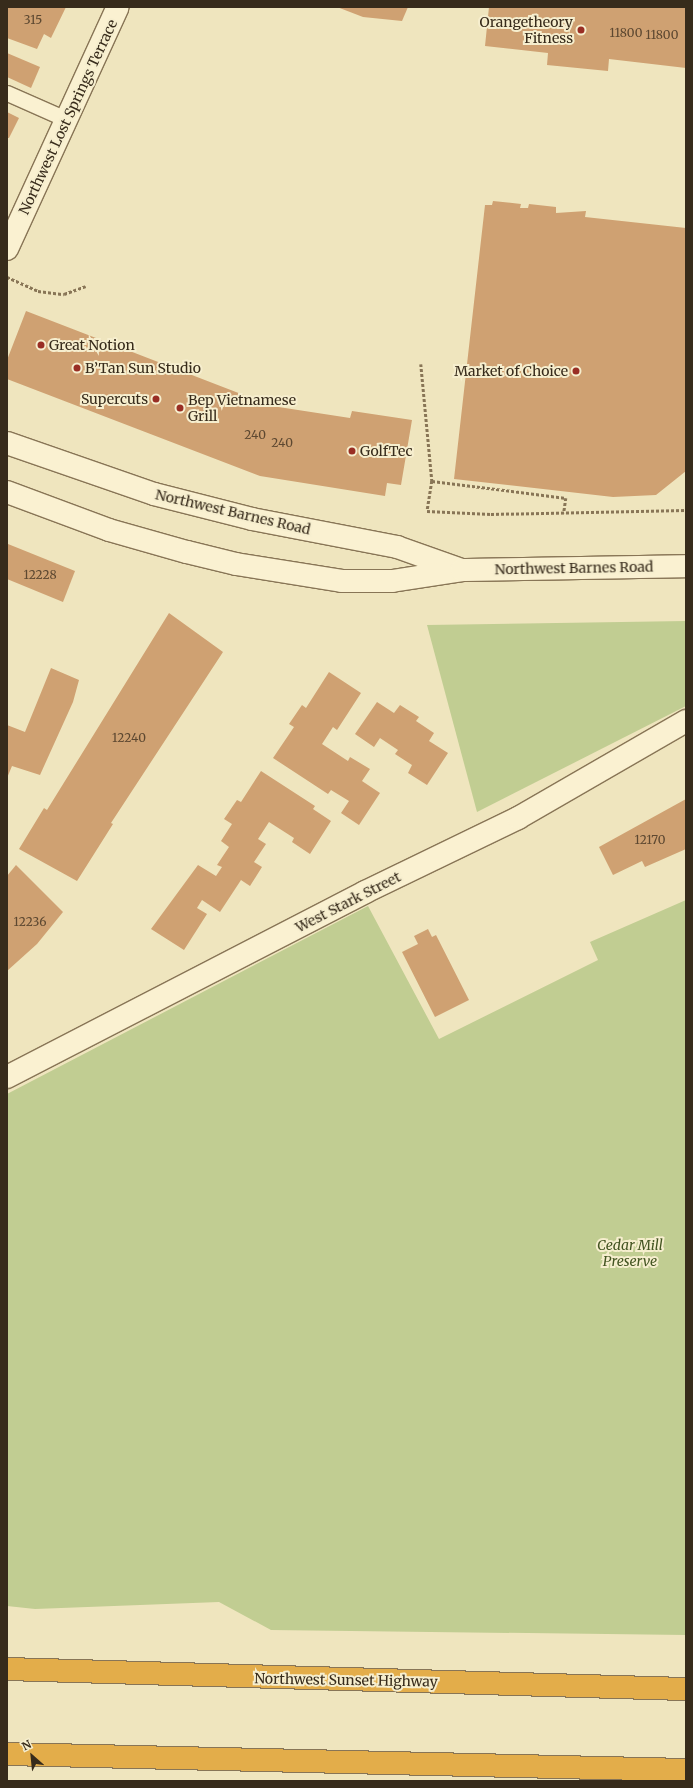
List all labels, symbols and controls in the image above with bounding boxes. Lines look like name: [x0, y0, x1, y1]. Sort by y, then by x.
house number: 315: [24, 13, 42, 27]
place label: Orangetheory Fitness: [480, 14, 573, 46]
street label: Northwest Lost Springs Terrace: [15, 17, 121, 217]
marker: Orangetheory Fitness: [576, 25, 586, 35]
house number: 11800: [610, 26, 642, 40]
house number: 11800: [646, 28, 678, 42]
place label: Great Notion: [49, 337, 135, 353]
marker: Great Notion: [36, 340, 46, 350]
place label: B’Tan Sun Studio: [85, 360, 201, 376]
marker: B’Tan Sun Studio: [72, 363, 82, 373]
place label: Market of Choice: [454, 363, 568, 379]
marker: Market of Choice: [571, 366, 581, 376]
place label: Supercuts: [81, 391, 148, 407]
place label: Bep Vietnamese Grill: [188, 392, 296, 424]
marker: Supercuts: [151, 394, 161, 404]
marker: Bep Vietnamese Grill: [175, 403, 185, 413]
house number: 240: [244, 428, 266, 442]
house number: 240: [271, 436, 293, 450]
place label: GolfTec: [360, 443, 413, 459]
marker: GolfTec: [347, 446, 357, 456]
street label: Northwest Barnes Road: [154, 486, 312, 538]
street label: Northwest Barnes Road: [494, 558, 654, 578]
house number: 12228: [23, 568, 57, 582]
house number: 12240: [112, 731, 146, 745]
house number: 12170: [635, 833, 665, 847]
street label: West Stark Street: [293, 868, 403, 936]
house number: 12236: [14, 915, 46, 929]
park label: Cedar Mill Preserve: [597, 1237, 663, 1270]
street label: Northwest Sunset Highway: [254, 1670, 438, 1690]
north arrow: [12, 1736, 52, 1776]
text: N: [19, 1737, 34, 1754]

